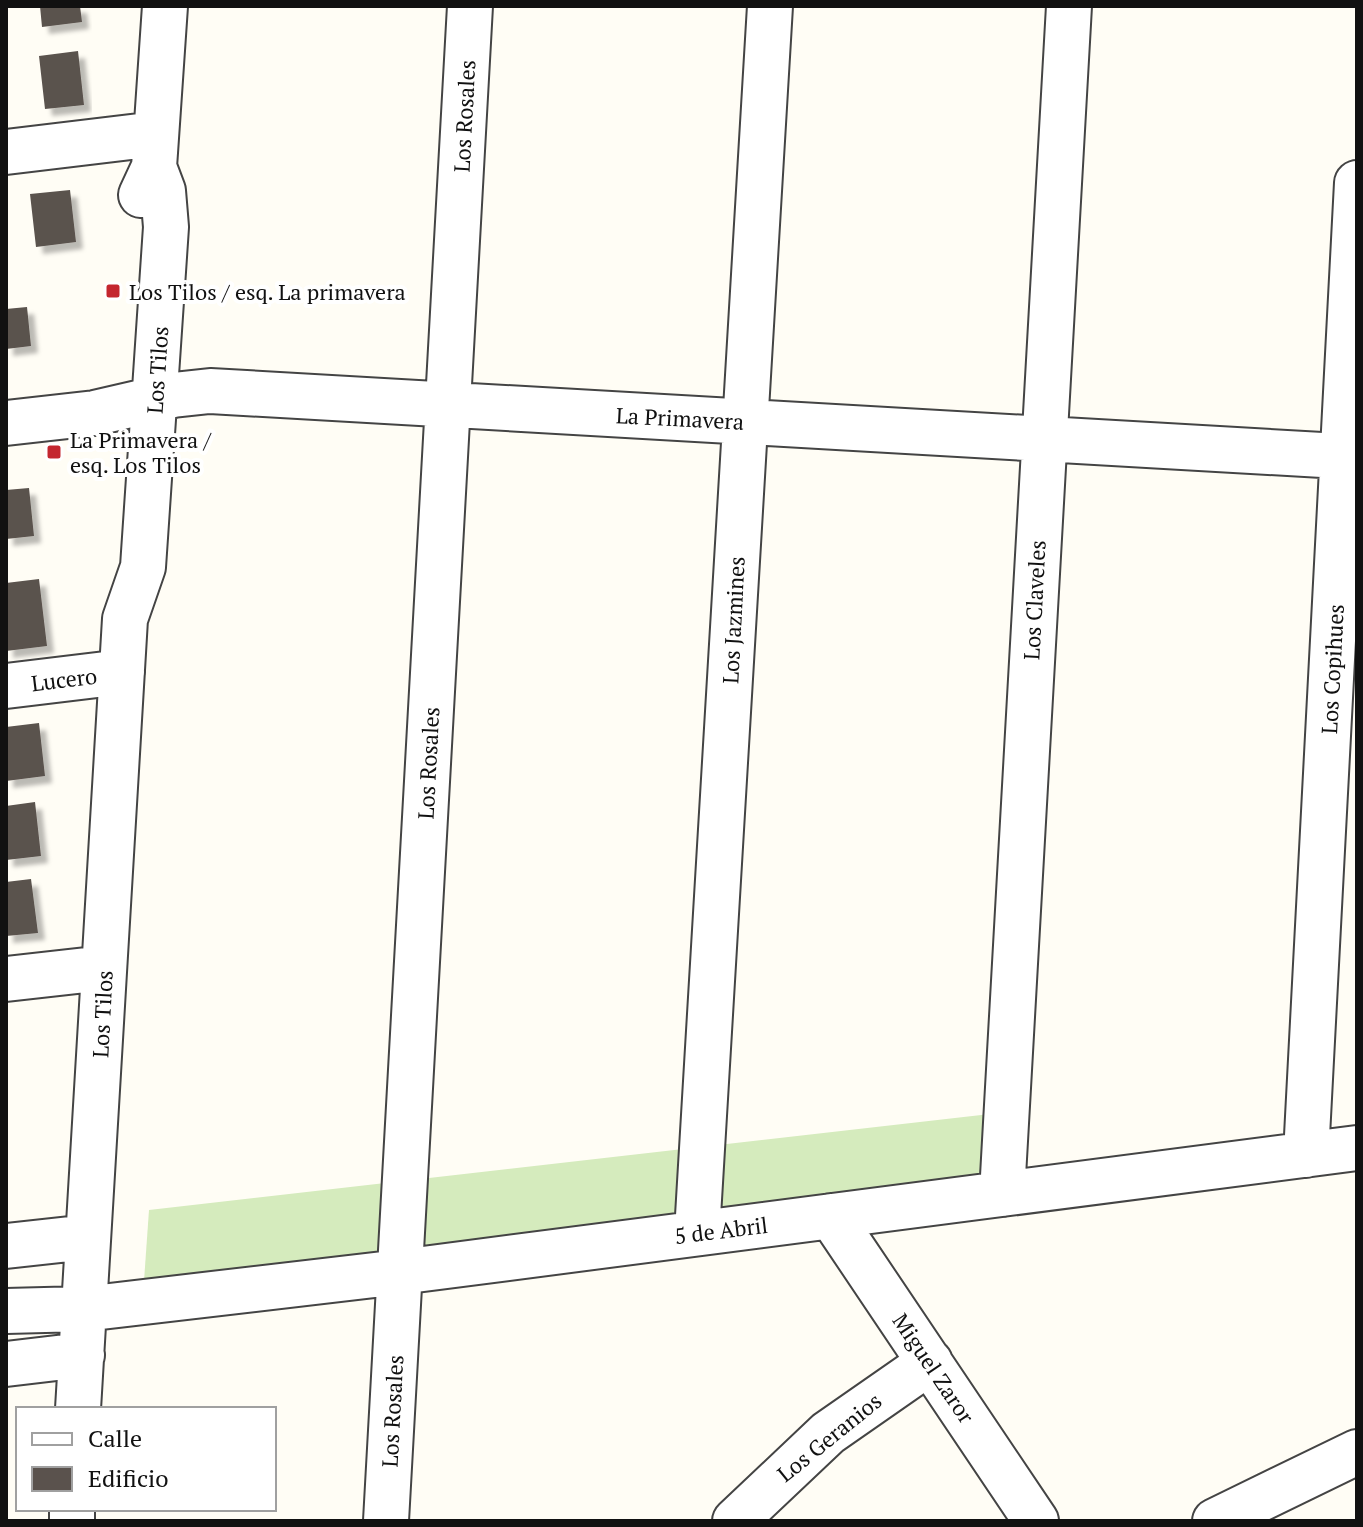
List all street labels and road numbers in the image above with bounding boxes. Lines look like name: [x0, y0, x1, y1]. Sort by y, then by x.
street label: Los Rosales: [447, 59, 481, 173]
street label: Los Tilos: [139, 325, 175, 415]
street label: La Primavera: [615, 400, 745, 436]
street label: Los Claveles: [1016, 539, 1052, 661]
street label: Los Jazmines: [715, 555, 751, 685]
street label: Los Copihues: [1314, 603, 1350, 735]
street label: Lucero: [29, 661, 99, 697]
street label: Los Rosales: [411, 706, 445, 820]
street label: Los Tilos: [85, 969, 119, 1059]
street label: 5 de Abril: [673, 1210, 769, 1250]
street label: Miguel Zaror: [887, 1307, 982, 1429]
street label: Los Rosales: [375, 1354, 409, 1468]
street label: Los Geranios: [771, 1386, 887, 1488]

